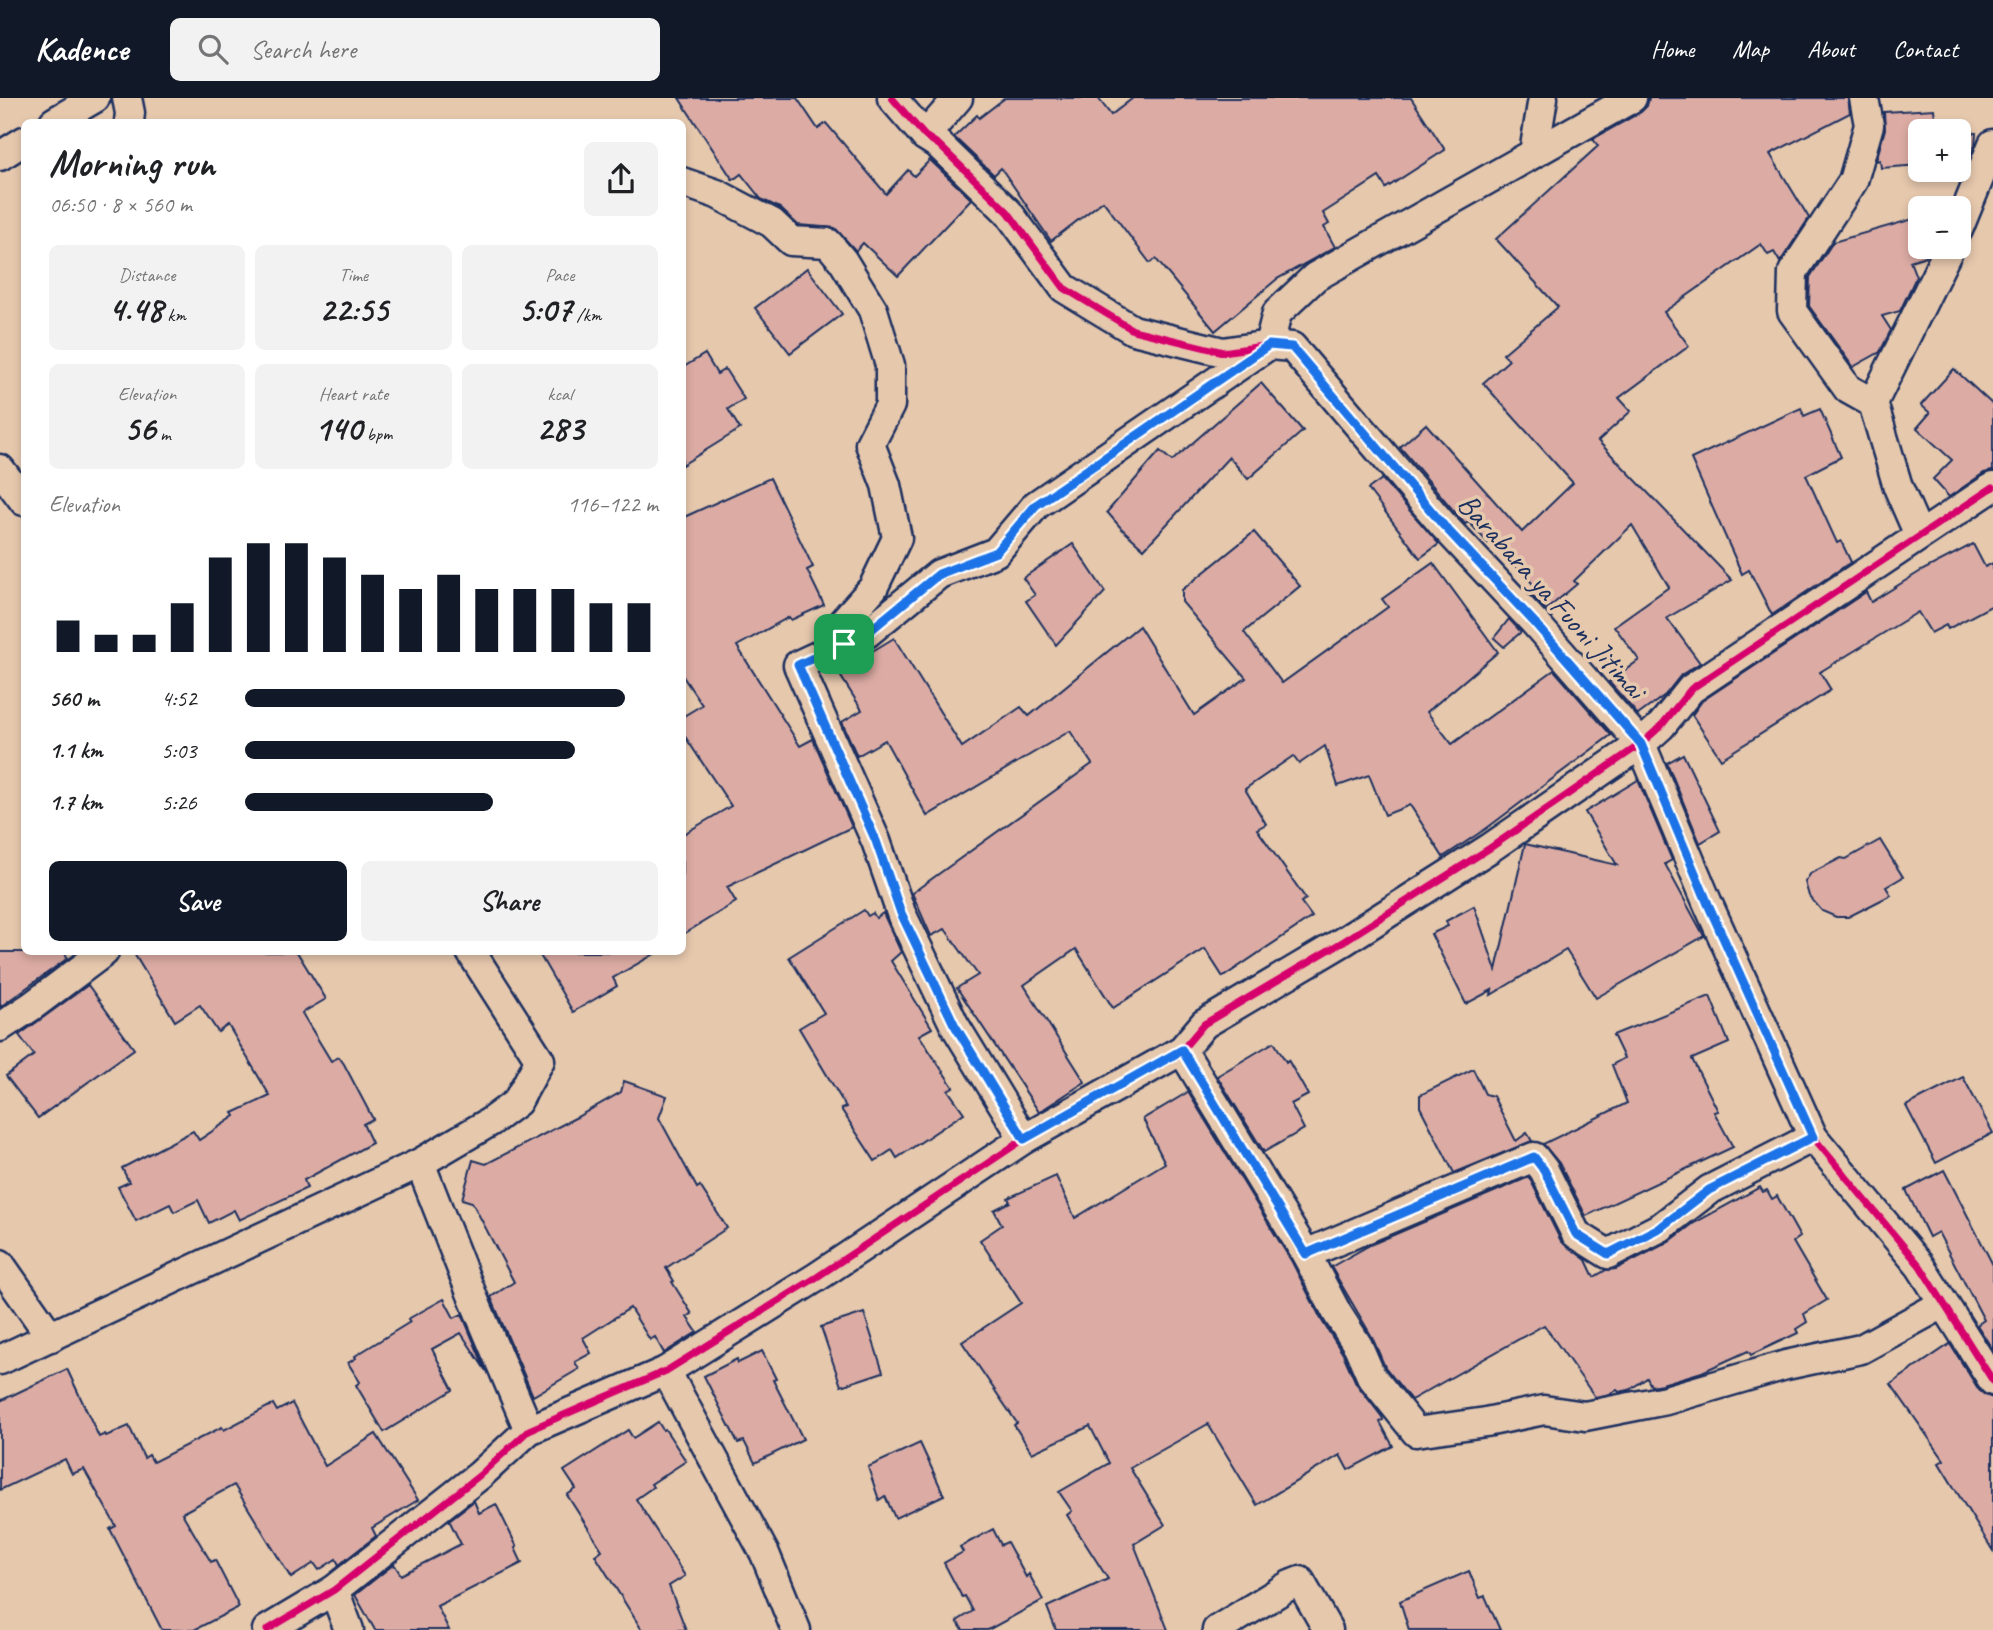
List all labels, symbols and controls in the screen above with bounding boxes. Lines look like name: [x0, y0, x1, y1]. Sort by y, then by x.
search box: [170, 18, 660, 81]
text: Kadence: [35, 28, 128, 70]
icon: search: [194, 30, 232, 68]
text: Search here: [250, 33, 356, 66]
text: Home: [1651, 34, 1694, 64]
text: Map: [1732, 34, 1769, 64]
text: About: [1807, 34, 1855, 64]
text: Contact: [1893, 34, 1958, 64]
map controls: [1908, 119, 1971, 259]
button: +: [1908, 119, 1971, 182]
text: Morning run: [49, 140, 215, 187]
button: share: [584, 142, 658, 216]
text: 06:50 · 8 × 560 m: [49, 190, 192, 219]
button: −: [1908, 196, 1971, 259]
text: Distance: [119, 263, 176, 287]
text: Time: [339, 263, 368, 287]
text: Pace: [545, 263, 574, 287]
text: 4.48: [108, 287, 163, 332]
text: 22:55: [319, 287, 388, 332]
text: 5:07: [518, 287, 572, 332]
text: km: [163, 303, 186, 327]
text: /km: [572, 303, 601, 327]
text: Elevation: [118, 382, 176, 406]
text: Heart rate: [319, 382, 388, 406]
text: kcal: [547, 382, 572, 406]
text: 56: [124, 406, 155, 451]
text: 140: [315, 406, 362, 451]
text: 283: [536, 406, 583, 451]
text: m: [155, 422, 171, 446]
text: bpm: [362, 422, 392, 446]
street label: Barabara ya Fuoni Jitimai: [1450, 485, 1657, 709]
text: Elevation: [49, 490, 120, 519]
text: 116–122 m: [567, 490, 658, 519]
pin: [814, 614, 874, 674]
icon: arrive: [825, 625, 863, 663]
text: 560 m: [49, 684, 99, 713]
text: 4:52: [161, 684, 197, 713]
text: 1.1 km: [49, 736, 103, 765]
text: 5:03: [161, 736, 197, 765]
text: 1.7 km: [49, 788, 102, 817]
text: 5:26: [161, 788, 197, 817]
button: Save: [49, 861, 347, 941]
button: Share: [361, 861, 658, 941]

